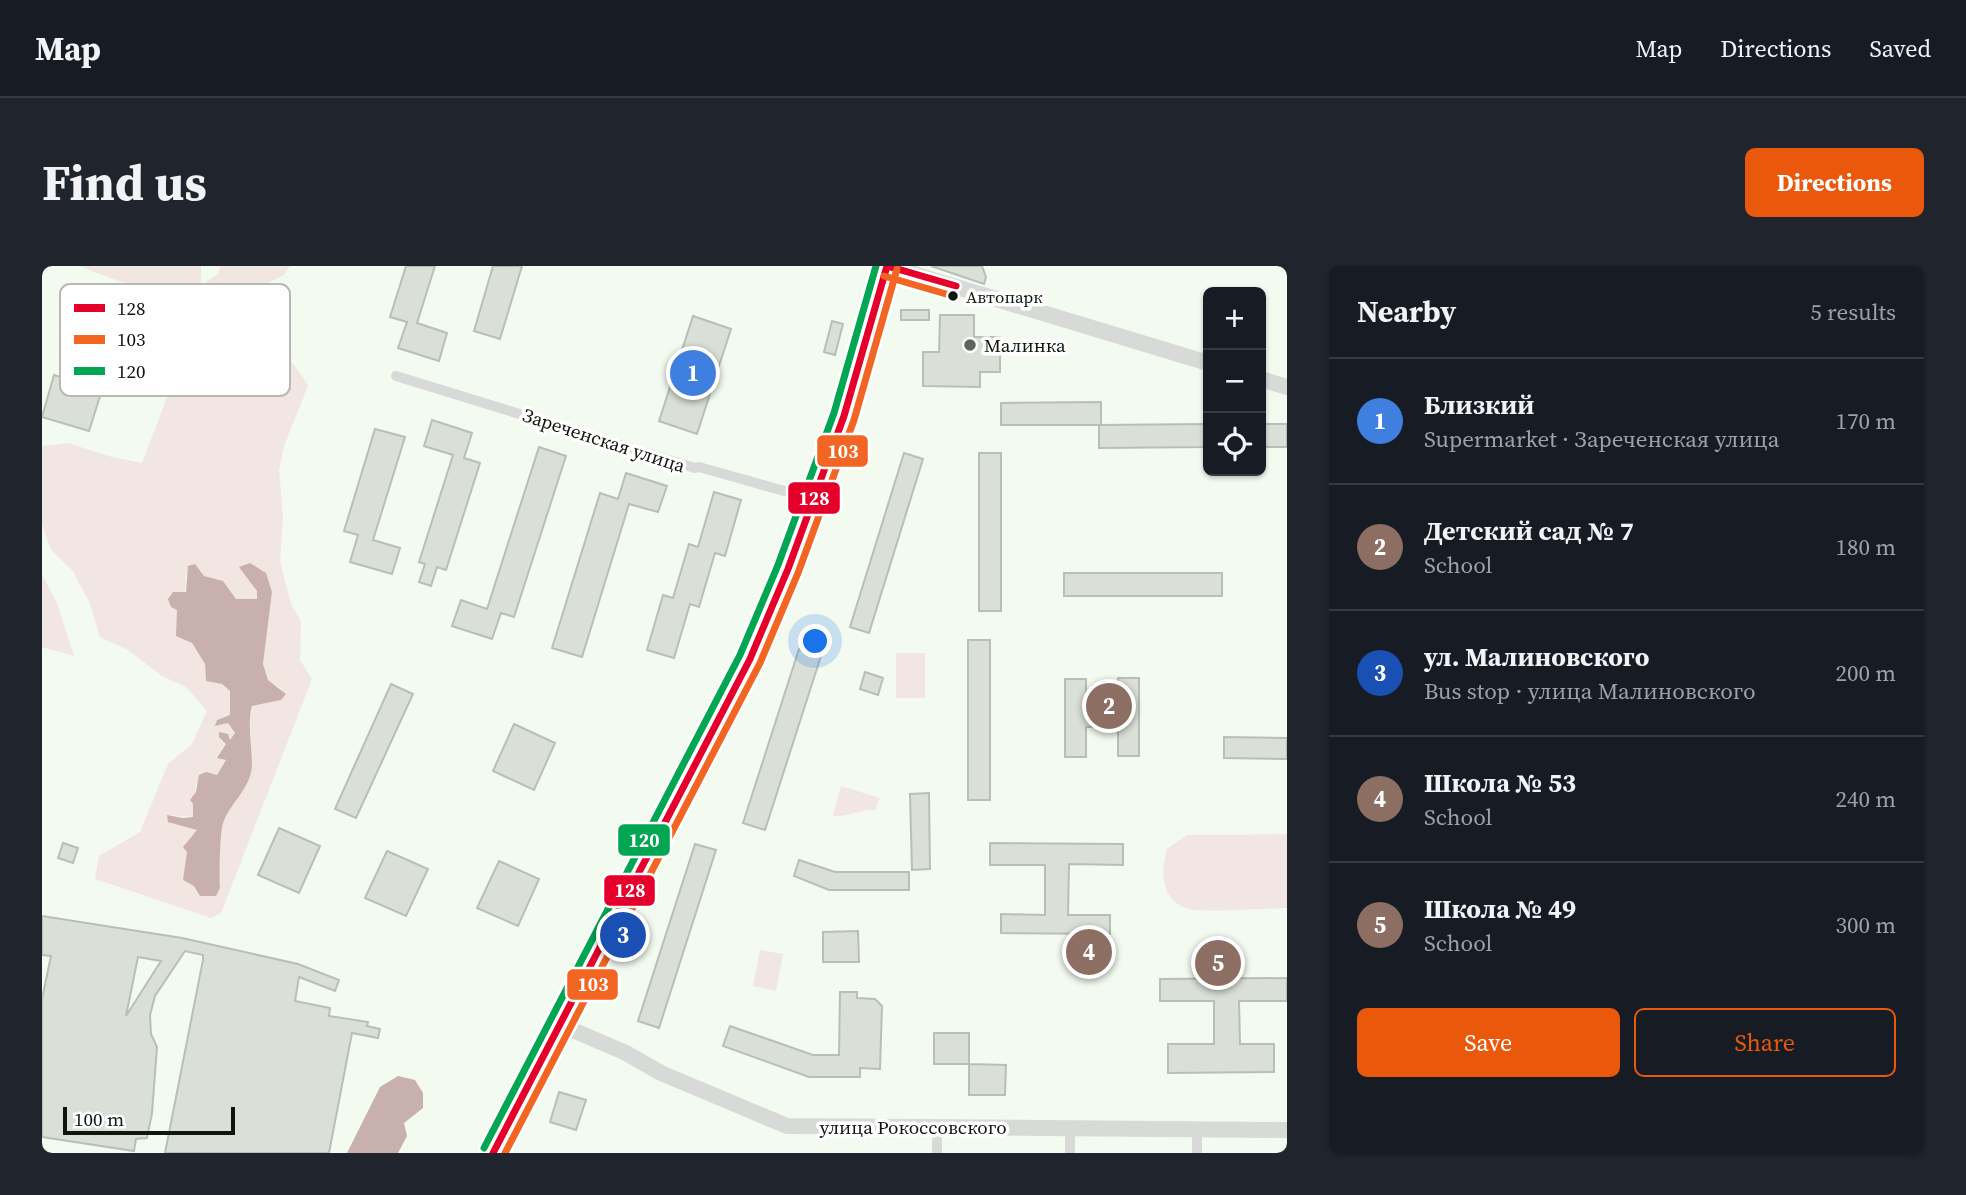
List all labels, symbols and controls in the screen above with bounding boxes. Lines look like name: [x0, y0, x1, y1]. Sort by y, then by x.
text: Map: [35, 26, 101, 71]
text: Map: [1635, 32, 1682, 65]
text: Directions: [1720, 32, 1831, 65]
text: Saved: [1869, 32, 1931, 65]
button: Directions: [1745, 148, 1924, 217]
text: Find us: [42, 149, 207, 216]
legend: [60, 284, 290, 396]
place label: Автопарк: [966, 285, 1043, 309]
map controls: [1203, 287, 1266, 476]
button: +: [1203, 287, 1266, 350]
marker: Автопарк: [946, 289, 960, 303]
text: Nearby: [1357, 291, 1456, 332]
text: 128: [117, 295, 146, 321]
text: 5 results: [1810, 296, 1896, 328]
text: 103: [117, 326, 146, 352]
place label: Малинка: [984, 332, 1066, 358]
marker: Малинка: [962, 337, 978, 353]
pin: 1: [670, 347, 716, 399]
button: −: [1203, 350, 1266, 413]
text: 120: [117, 358, 146, 384]
text: Близкий: [1424, 387, 1534, 423]
street label: Зареченская улица: [519, 401, 689, 479]
text: 1: [1374, 405, 1386, 437]
text: 170 m: [1835, 405, 1896, 437]
button: locate: [1203, 413, 1266, 476]
text: Supermarket · Зареченская улица: [1424, 423, 1779, 455]
line badge: 103: [816, 434, 869, 468]
text: 103: [828, 438, 858, 464]
line badge: 128: [787, 481, 841, 515]
text: 128: [799, 485, 829, 511]
text: Детский сад № 7: [1424, 513, 1634, 549]
text: 2: [1374, 531, 1386, 563]
text: 180 m: [1835, 531, 1896, 563]
text: School: [1424, 549, 1492, 581]
your location: [798, 624, 832, 658]
text: ул. Малиновского: [1424, 639, 1650, 675]
text: 3: [1374, 657, 1386, 689]
text: 200 m: [1835, 657, 1896, 689]
text: Bus stop · улица Малиновского: [1424, 675, 1756, 707]
pin: 2: [1086, 680, 1132, 732]
text: Школа № 53: [1424, 765, 1576, 801]
text: 4: [1374, 783, 1386, 815]
text: 240 m: [1835, 783, 1896, 815]
text: School: [1424, 801, 1492, 833]
line badge: 120: [617, 823, 671, 857]
text: 120: [629, 827, 659, 853]
line badge: 128: [603, 874, 656, 907]
text: 128: [615, 877, 645, 903]
text: Школа № 49: [1424, 891, 1576, 927]
pin: 3: [600, 909, 646, 961]
text: 5: [1374, 909, 1386, 941]
text: 300 m: [1835, 909, 1896, 941]
pin: 4: [1066, 926, 1112, 978]
text: School: [1424, 927, 1492, 959]
pin: 5: [1195, 937, 1241, 989]
line badge: 103: [566, 968, 619, 1001]
text: 103: [578, 971, 608, 997]
button: Save: [1357, 1008, 1620, 1077]
button: Share: [1634, 1008, 1896, 1077]
scale bar: [63, 1104, 234, 1136]
text: 100 m: [74, 1106, 124, 1132]
street label: улица Рокоссовского: [819, 1114, 1007, 1140]

